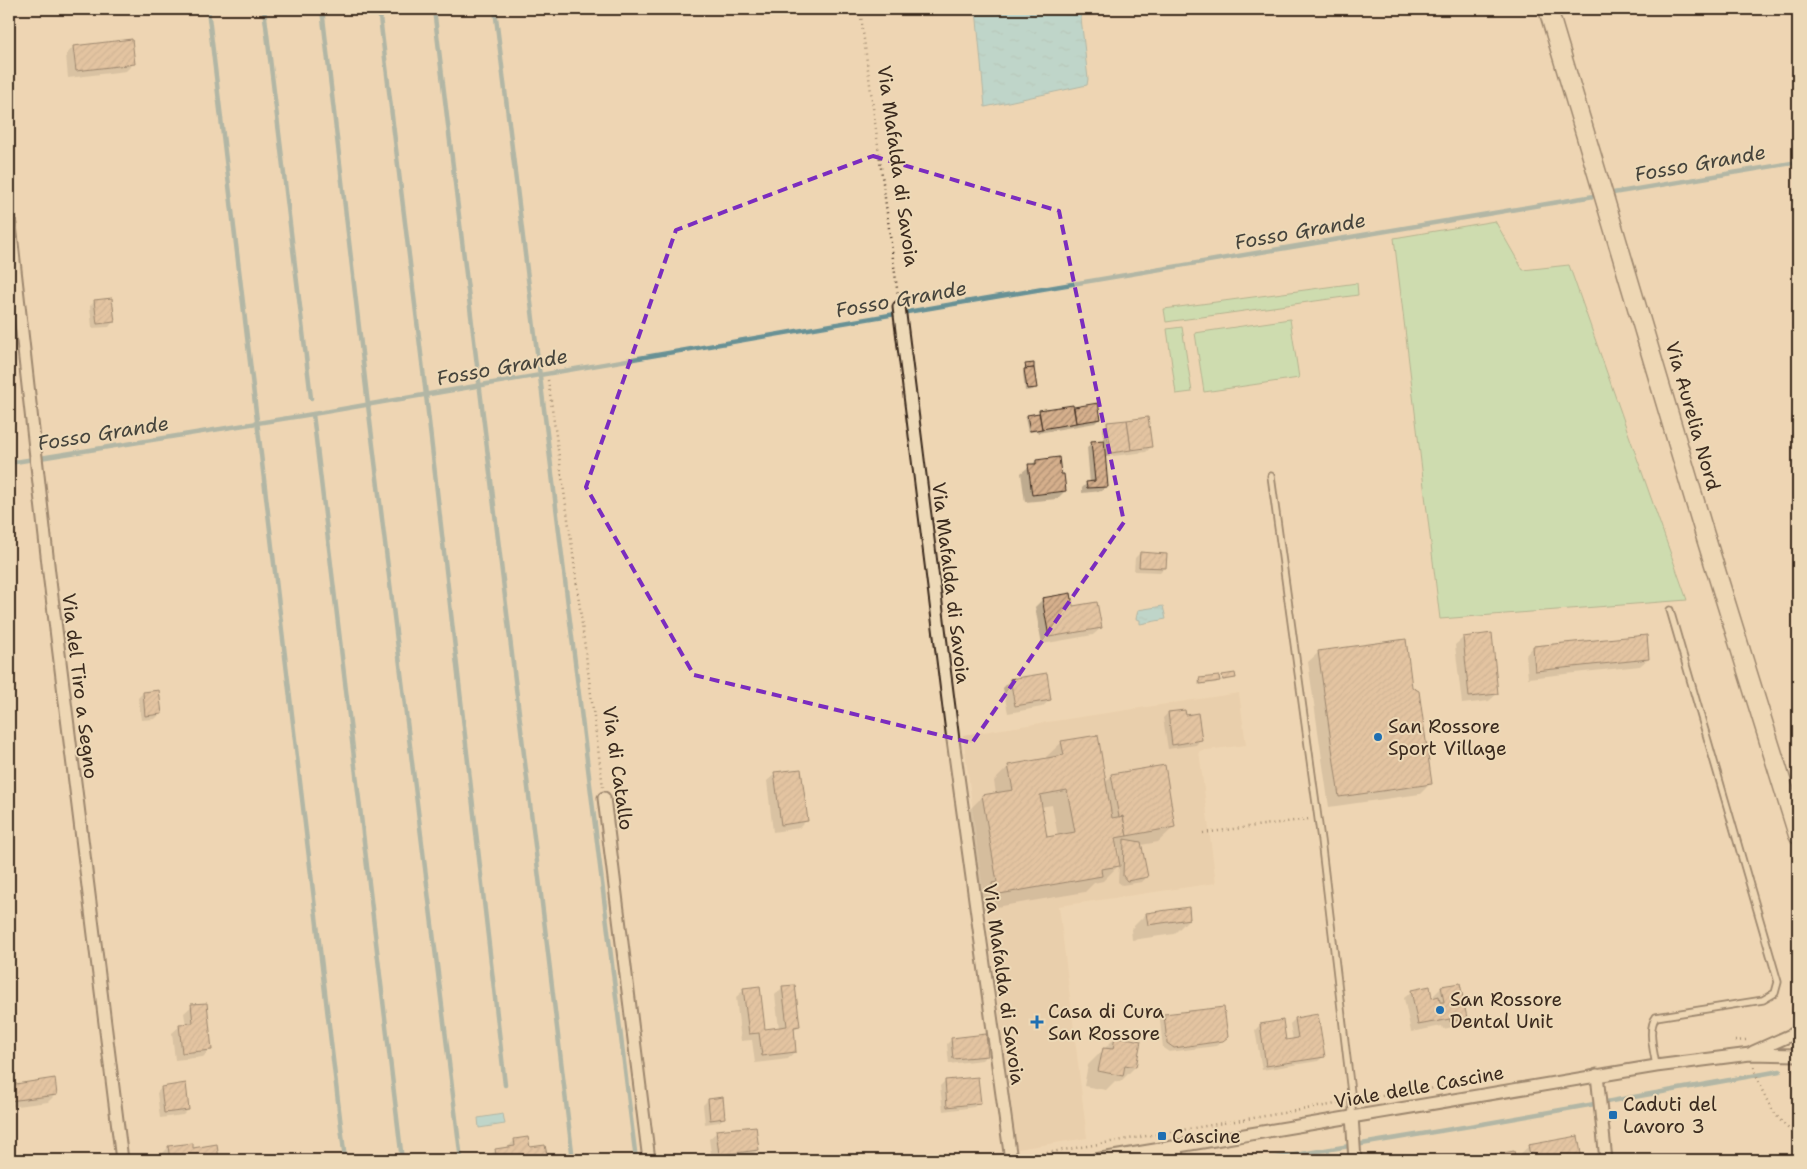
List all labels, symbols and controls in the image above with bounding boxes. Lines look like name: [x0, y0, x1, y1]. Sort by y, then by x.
street label: Via Mafalda di Savoia: [871, 64, 925, 268]
water label: Fosso Grande: [1632, 139, 1768, 187]
water label: Fosso Grande: [1232, 207, 1368, 255]
water label: Fosso Grande: [833, 275, 969, 323]
street label: Via Aurelia Nord: [1660, 338, 1726, 494]
water label: Fosso Grande: [434, 343, 570, 391]
water label: Fosso Grande: [35, 410, 171, 456]
street label: Via Mafalda di Savoia: [926, 481, 976, 685]
street label: Via del Tiro a Segno: [56, 592, 104, 780]
street label: Via di Catallo: [597, 704, 639, 832]
place label: San Rossore Sport Village: [1388, 714, 1507, 761]
marker: San Rossore Sport Village: [1372, 731, 1384, 743]
street label: Via Mafalda di Savoia: [977, 882, 1031, 1086]
place label: San Rossore Dental Unit: [1450, 987, 1562, 1034]
place label: Casa di Cura San Rossore: [1048, 999, 1164, 1046]
marker: San Rossore Dental Unit: [1434, 1004, 1446, 1016]
marker: Casa di Cura San Rossore: [1030, 1015, 1044, 1029]
street label: Viale delle Cascine: [1332, 1060, 1506, 1114]
place label: Caduti del Lavoro 3: [1623, 1092, 1717, 1139]
marker: Caduti del Lavoro 3: [1607, 1109, 1619, 1121]
place label: Cascine: [1172, 1124, 1241, 1149]
marker: Cascine: [1156, 1130, 1168, 1142]

